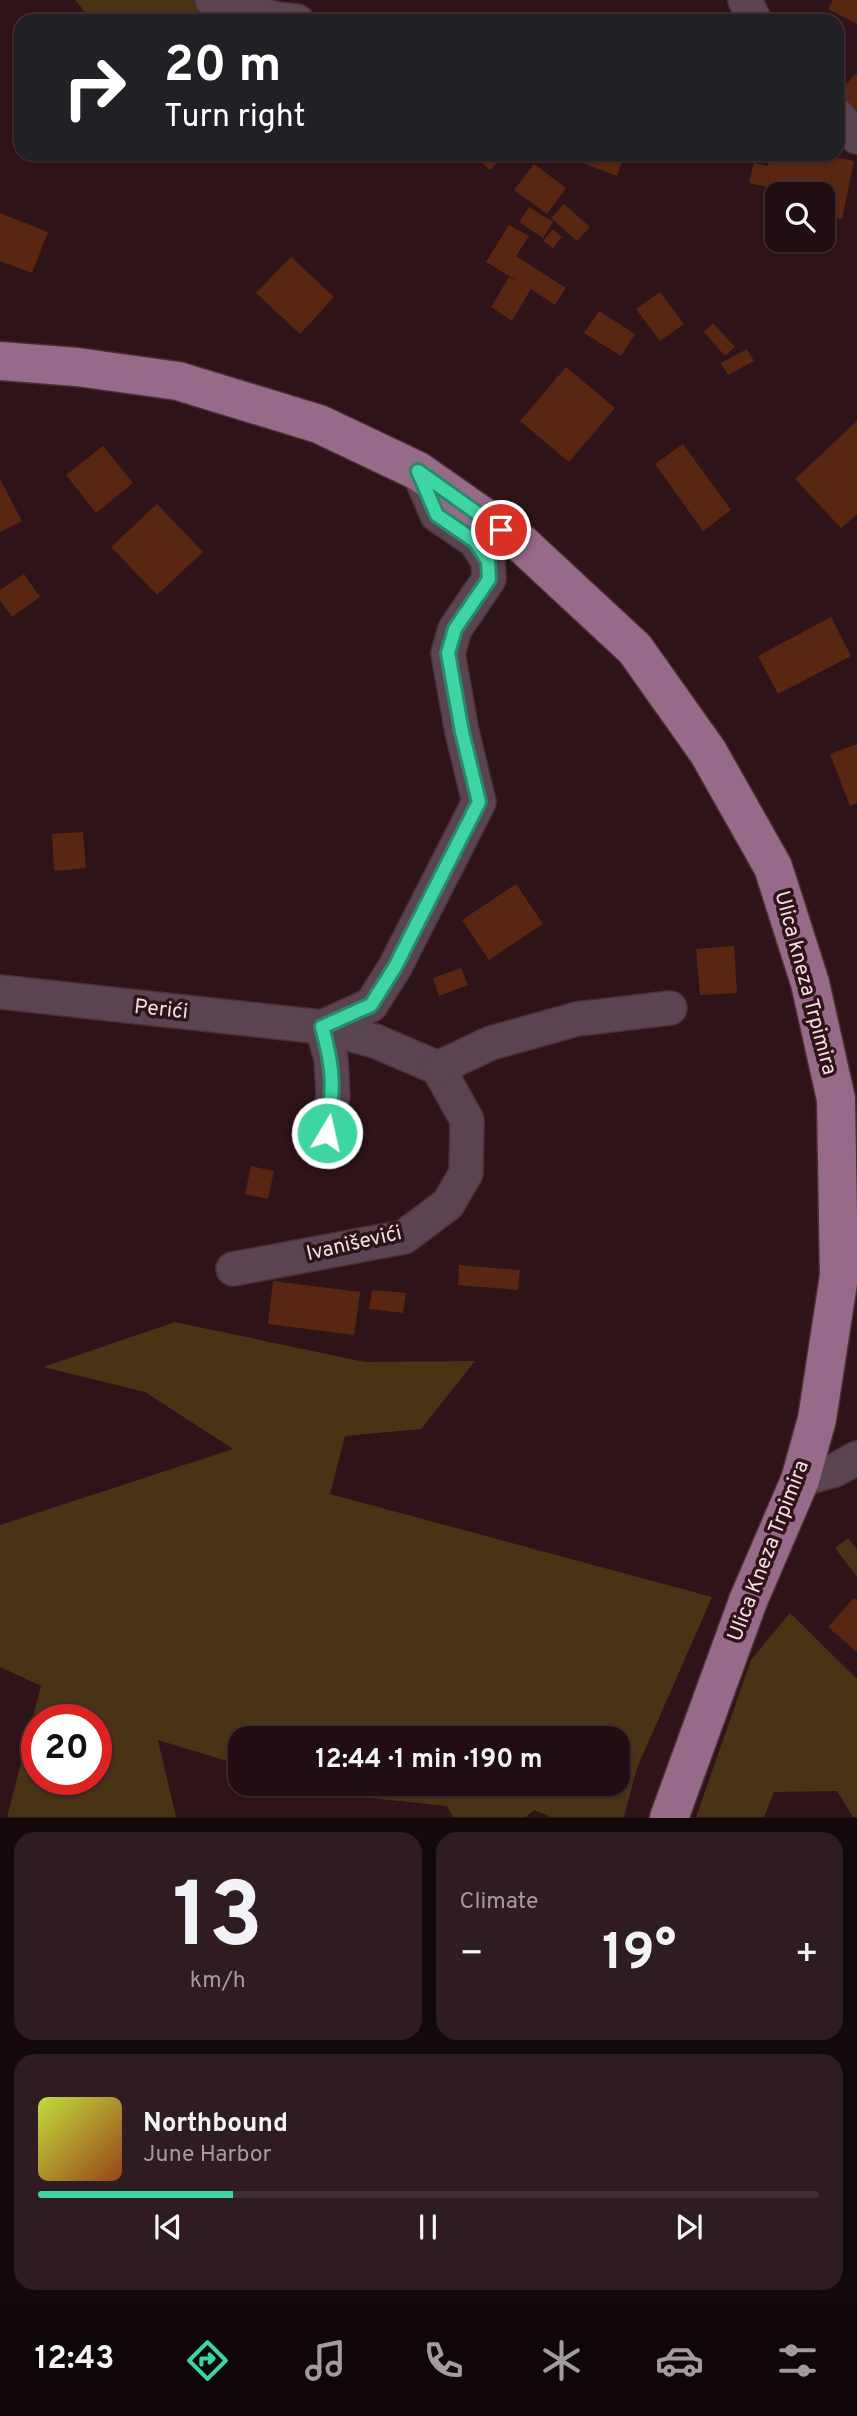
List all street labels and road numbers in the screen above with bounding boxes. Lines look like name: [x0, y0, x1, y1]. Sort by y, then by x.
street label: Ulica kneza Trpimira: [767, 888, 843, 1078]
street label: Perići: [133, 994, 189, 1026]
street label: Ivaniševići: [304, 1220, 404, 1268]
street label: Ulica Kneza Trpimira: [722, 1457, 816, 1645]

